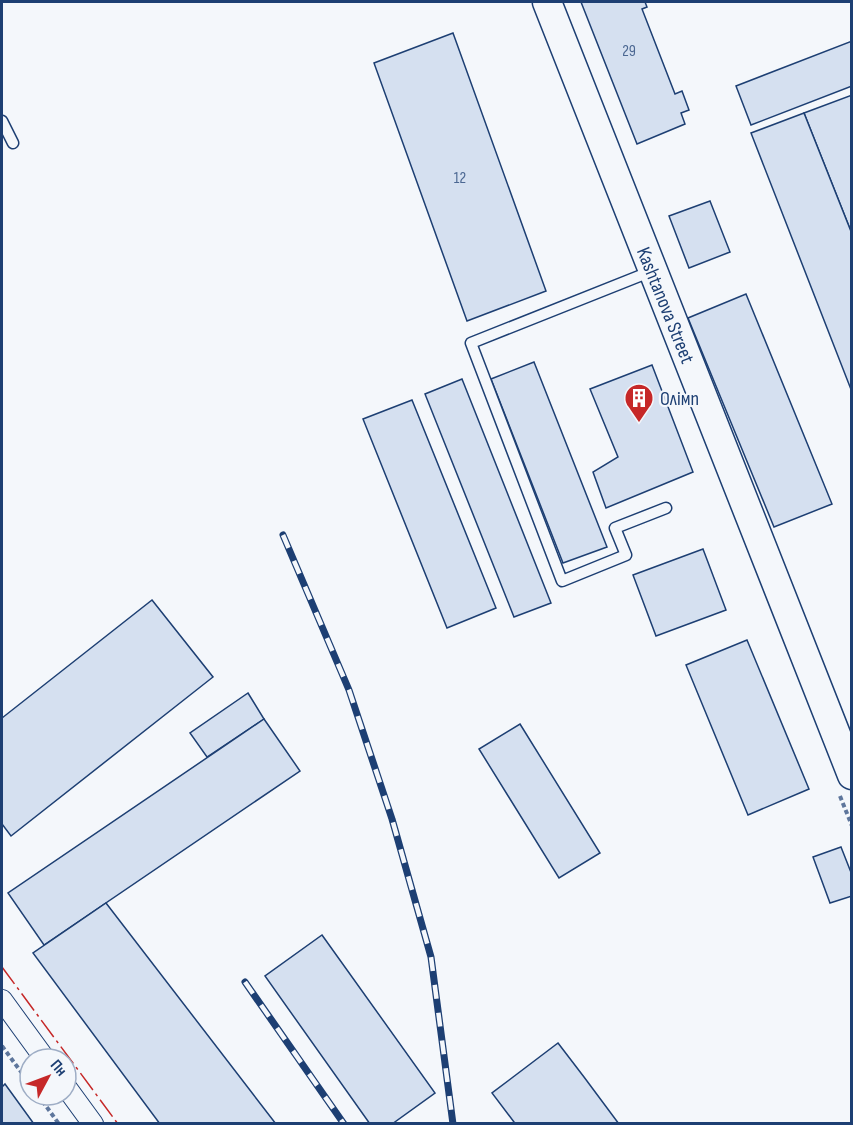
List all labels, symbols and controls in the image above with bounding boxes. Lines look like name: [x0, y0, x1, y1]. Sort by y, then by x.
house number: 29: [622, 42, 636, 61]
house number: 12: [454, 169, 466, 188]
street label: Kashtanova Street: [631, 244, 699, 367]
building icon: Олімп: [623, 382, 655, 424]
place label: Олімп: [660, 387, 699, 411]
north arrow: [18, 1047, 78, 1107]
text: Пн: [46, 1056, 70, 1080]

